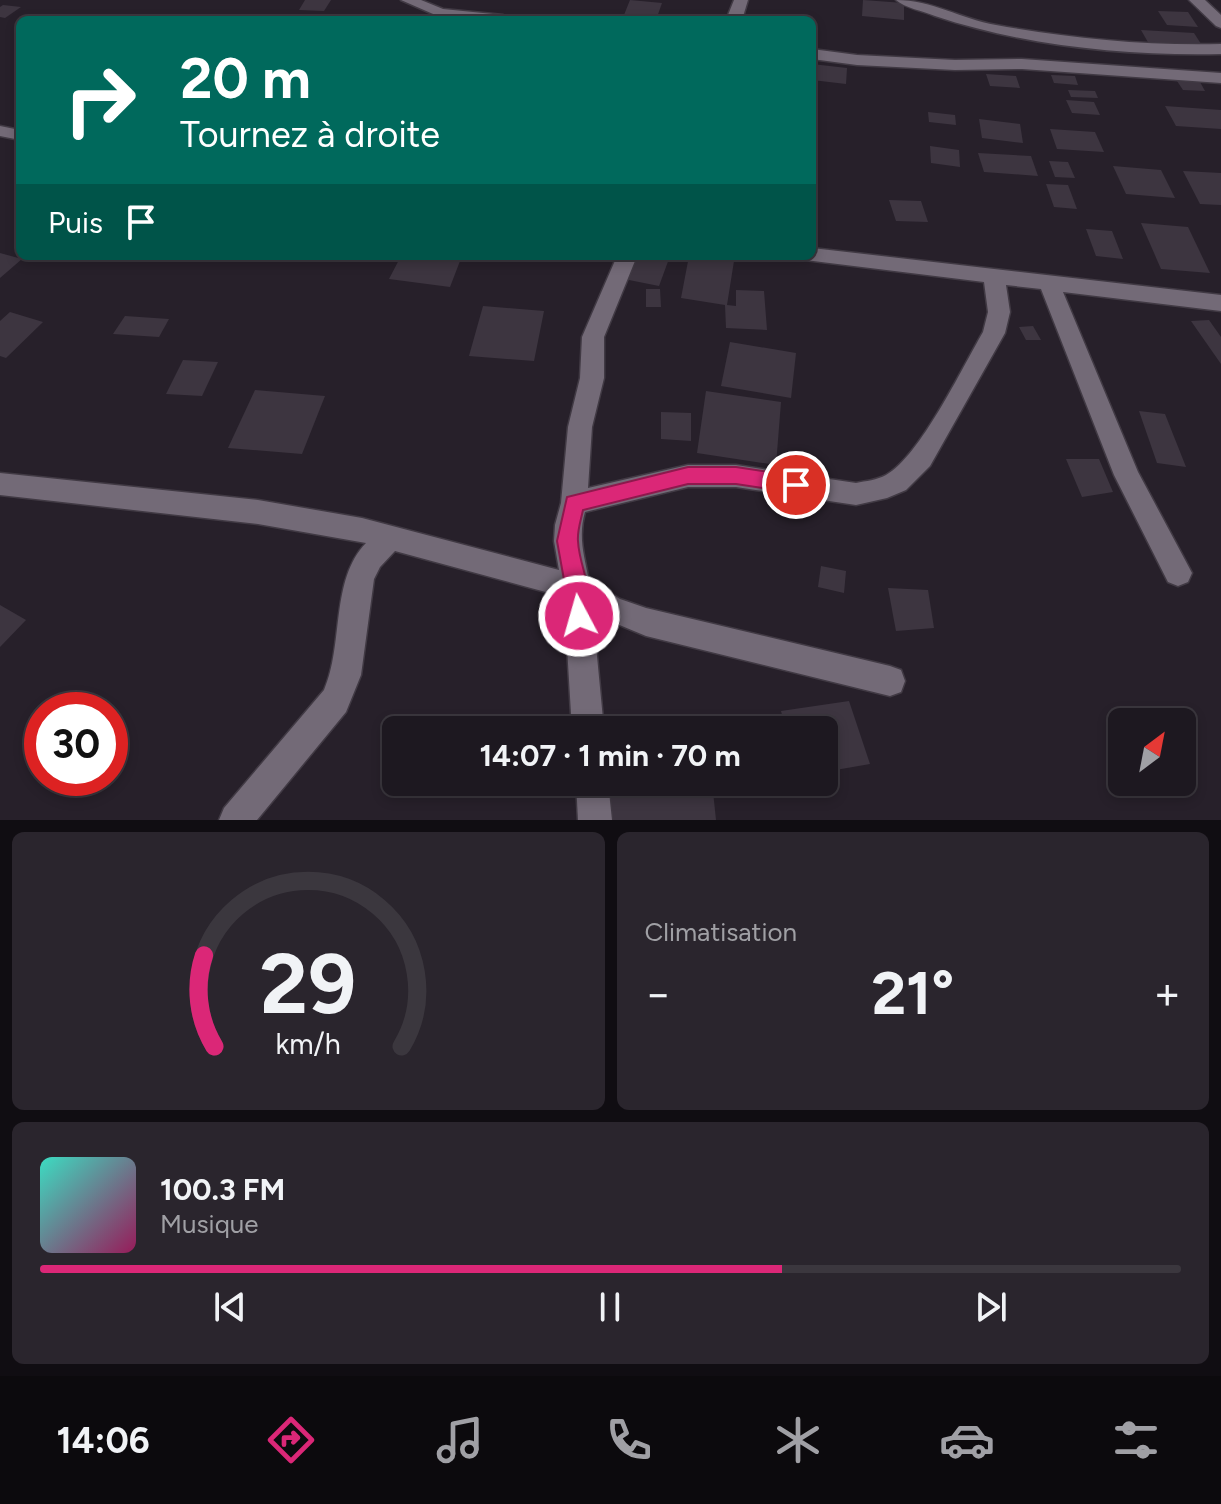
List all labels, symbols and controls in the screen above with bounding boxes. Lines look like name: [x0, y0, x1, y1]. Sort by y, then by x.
text: 20 m: [180, 45, 311, 112]
icon: right: [48, 48, 152, 152]
text: Tournez à droite: [180, 113, 440, 156]
icon: arrive: [119, 200, 163, 244]
text: Puis: [48, 204, 103, 241]
pin: [762, 451, 830, 519]
icon: arrive: [774, 463, 818, 507]
position arrow: [537, 574, 621, 658]
speed limit sign: 30: [24, 692, 128, 796]
north arrow: [1108, 708, 1196, 796]
map controls: [1108, 708, 1196, 796]
text: 14:07 · 1 min · 70 m: [479, 737, 741, 774]
text: Climatisation: [645, 916, 797, 948]
text: 29: [260, 934, 356, 1034]
text: 21°: [871, 957, 954, 1029]
text: −: [645, 967, 672, 1020]
text: +: [1154, 967, 1181, 1020]
text: km/h: [276, 1027, 341, 1061]
text: 100.3 FM: [160, 1171, 285, 1208]
text: Musique: [160, 1208, 258, 1240]
icon: previous: [208, 1285, 252, 1329]
icon: pause: [588, 1285, 632, 1329]
icon: next: [969, 1285, 1013, 1329]
icon: directions: [263, 1412, 319, 1468]
icon: music: [432, 1412, 488, 1468]
icon: phone: [601, 1412, 657, 1468]
icon: climate: [770, 1412, 826, 1468]
icon: car: [939, 1412, 995, 1468]
icon: filters: [1108, 1412, 1164, 1468]
text: 14:06: [57, 1419, 150, 1462]

